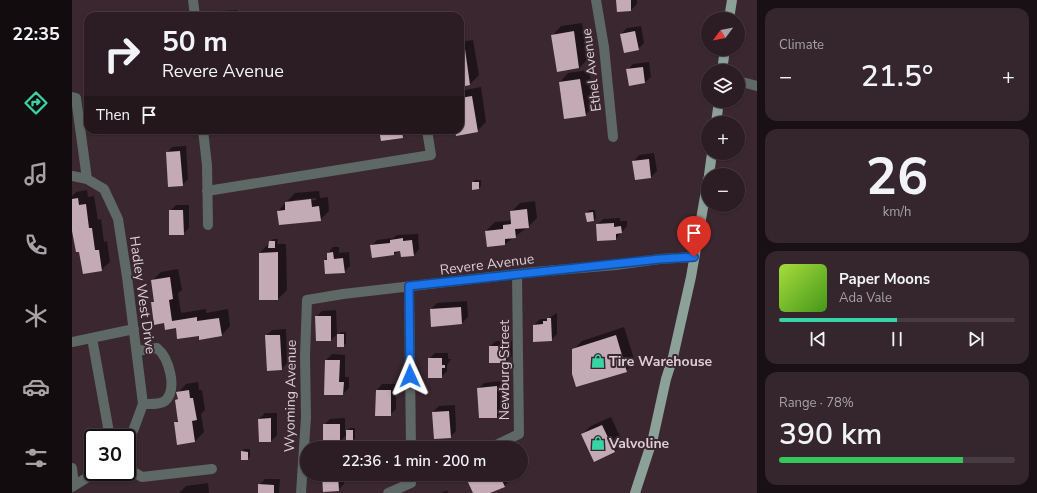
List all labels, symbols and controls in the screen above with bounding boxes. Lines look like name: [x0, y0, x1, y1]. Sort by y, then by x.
north arrow: [701, 12, 745, 56]
map controls: [701, 12, 745, 212]
text: 22:35: [12, 22, 60, 46]
text: 50 m: [162, 23, 228, 61]
street label: Ethel Avenue: [577, 27, 606, 113]
icon: right: [96, 28, 148, 80]
text: Climate: [779, 36, 824, 54]
text: 21.5°: [861, 56, 933, 97]
text: Revere Avenue: [162, 59, 284, 83]
text: −: [779, 62, 792, 92]
text: +: [1002, 62, 1015, 92]
button: layers: [701, 64, 745, 108]
icon: directions: [22, 89, 50, 117]
icon: arrive: [138, 104, 160, 126]
text: Then: [96, 105, 130, 125]
button: +: [701, 116, 745, 160]
text: 26: [866, 141, 928, 212]
icon: music: [22, 160, 50, 188]
button: −: [701, 168, 745, 212]
text: km/h: [883, 203, 911, 221]
pin: [677, 216, 711, 257]
icon: arrive: [683, 222, 705, 244]
icon: phone: [22, 231, 50, 259]
street label: Hadley West Drive: [125, 235, 160, 355]
street label: Revere Avenue: [439, 249, 535, 280]
text: Paper Moons: [839, 269, 930, 289]
text: Ada Vale: [839, 289, 892, 307]
icon: climate: [22, 302, 50, 330]
street label: Newburg Street: [495, 320, 514, 420]
icon: previous: [807, 328, 829, 350]
icon: pause: [886, 328, 908, 350]
icon: next: [965, 328, 987, 350]
street label: Wyoming Avenue: [280, 340, 301, 452]
place label: Tire Warehouse: [609, 352, 713, 371]
shop icon: Tire Warehouse: [590, 353, 606, 369]
position arrow: [389, 355, 431, 397]
icon: car: [22, 373, 50, 401]
text: Range · 78%: [779, 394, 854, 412]
text: 390 km: [779, 414, 882, 455]
speed limit sign: 30: [84, 429, 136, 481]
place label: Valvoline: [608, 434, 670, 453]
shop icon: Valvoline: [590, 435, 606, 451]
icon: filters: [22, 444, 50, 472]
text: 22:36 · 1 min · 200 m: [342, 451, 486, 471]

